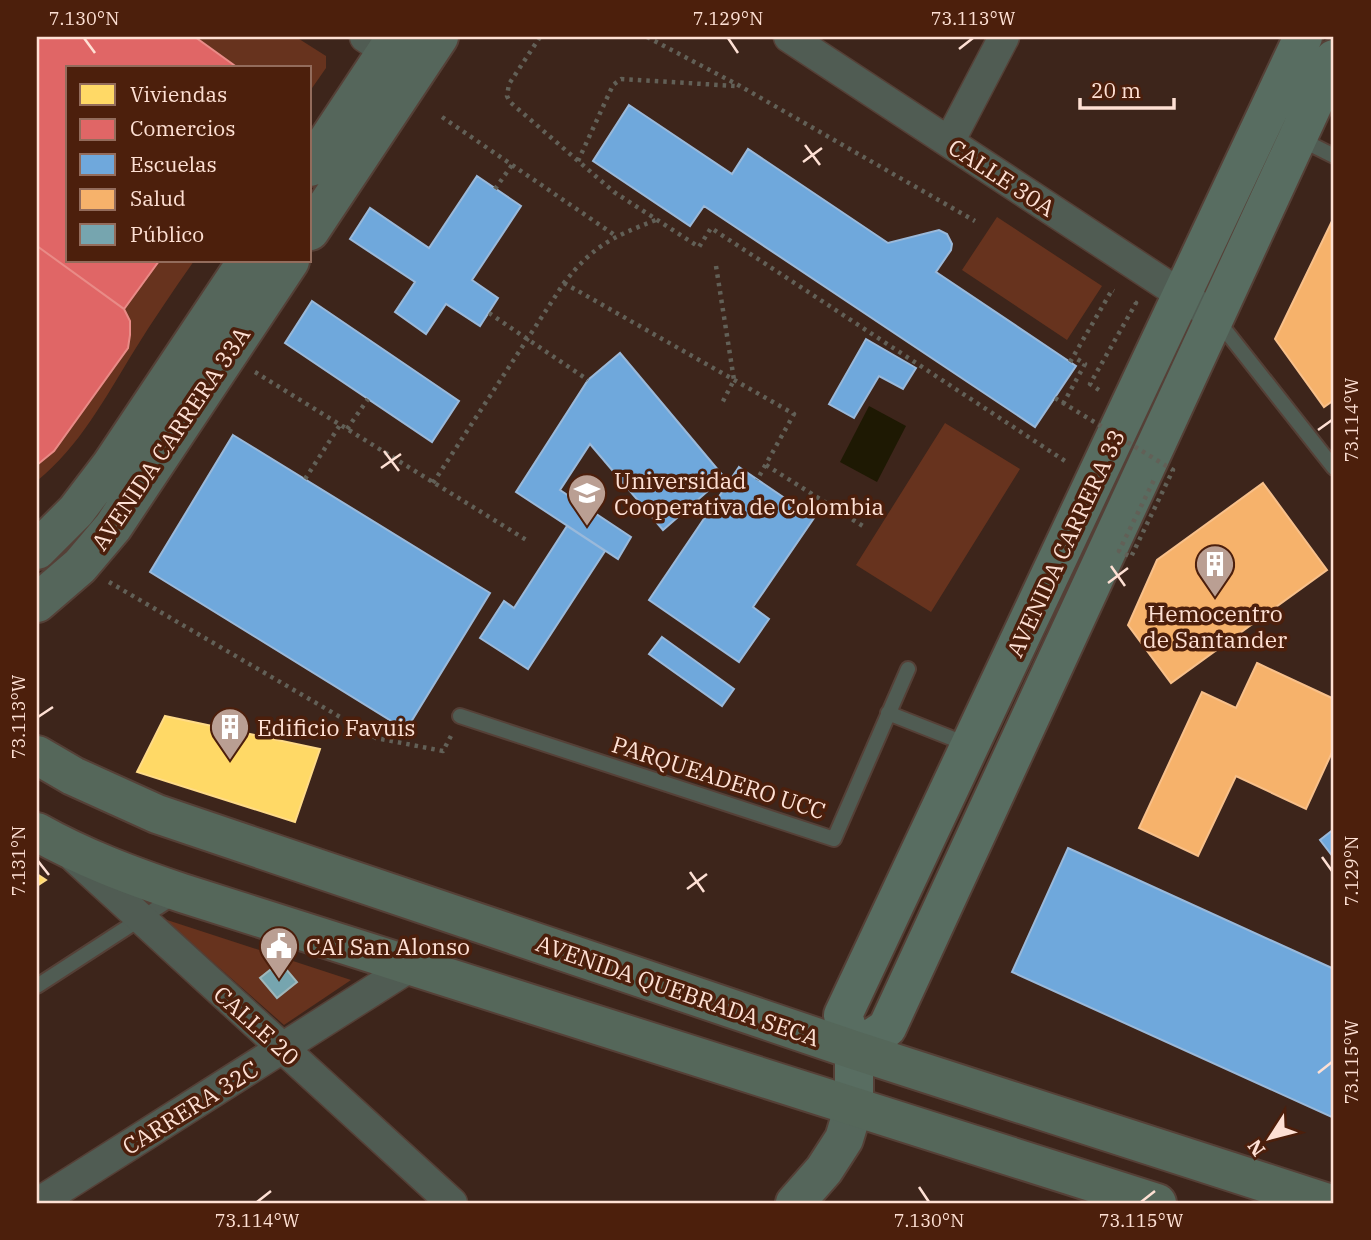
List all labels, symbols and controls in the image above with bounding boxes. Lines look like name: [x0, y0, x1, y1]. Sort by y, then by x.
text: 7.130°N: [49, 7, 119, 30]
text: 7.129°N: [693, 7, 763, 30]
text: 73.113°W: [931, 7, 1016, 30]
legend: [66, 66, 312, 262]
scale bar: [1080, 66, 1175, 110]
text: 20 m: [1091, 76, 1141, 104]
text: Viviendas: [130, 80, 227, 108]
text: Comercios: [130, 114, 235, 142]
street label: CALLE 30A: [943, 131, 1061, 223]
text: Escuelas: [130, 150, 217, 178]
text: Salud: [130, 184, 186, 212]
text: Público: [130, 220, 204, 248]
street label: AVENIDA CARRERA 33A: [84, 320, 256, 556]
text: 73.114°W: [1340, 377, 1363, 462]
street label: AVENIDA CARRERA 33: [999, 424, 1131, 662]
place label: Universidad Cooperativa de Colombia: [614, 465, 884, 521]
school or university icon: Universidad Cooperativa de Colombia: [566, 472, 608, 527]
building icon: Hemocentro de Santander: [1194, 543, 1236, 598]
place label: Hemocentro de Santander: [1143, 598, 1287, 654]
text: 73.113°W: [7, 674, 30, 759]
building icon: Edificio Favuis: [209, 706, 251, 761]
place label: Edificio Favuis: [257, 712, 415, 742]
street label: PARQUEADERO UCC: [608, 728, 830, 826]
text: 7.131°N: [7, 826, 30, 896]
text: 7.129°N: [1340, 836, 1363, 906]
public building icon: CAI San Alonso: [258, 925, 300, 980]
street label: AVENIDA QUEBRADA SECA: [532, 927, 824, 1053]
place label: CAI San Alonso: [306, 931, 470, 961]
street label: CALLE 20: [208, 979, 306, 1071]
text: 73.115°W: [1340, 1019, 1363, 1104]
street label: CARRERA 32C: [116, 1053, 264, 1161]
north arrow: [1234, 1104, 1304, 1174]
text: N: [1242, 1135, 1270, 1161]
text: 73.114°W: [215, 1209, 300, 1232]
text: 7.130°N: [894, 1209, 964, 1232]
text: 73.115°W: [1099, 1209, 1184, 1232]

